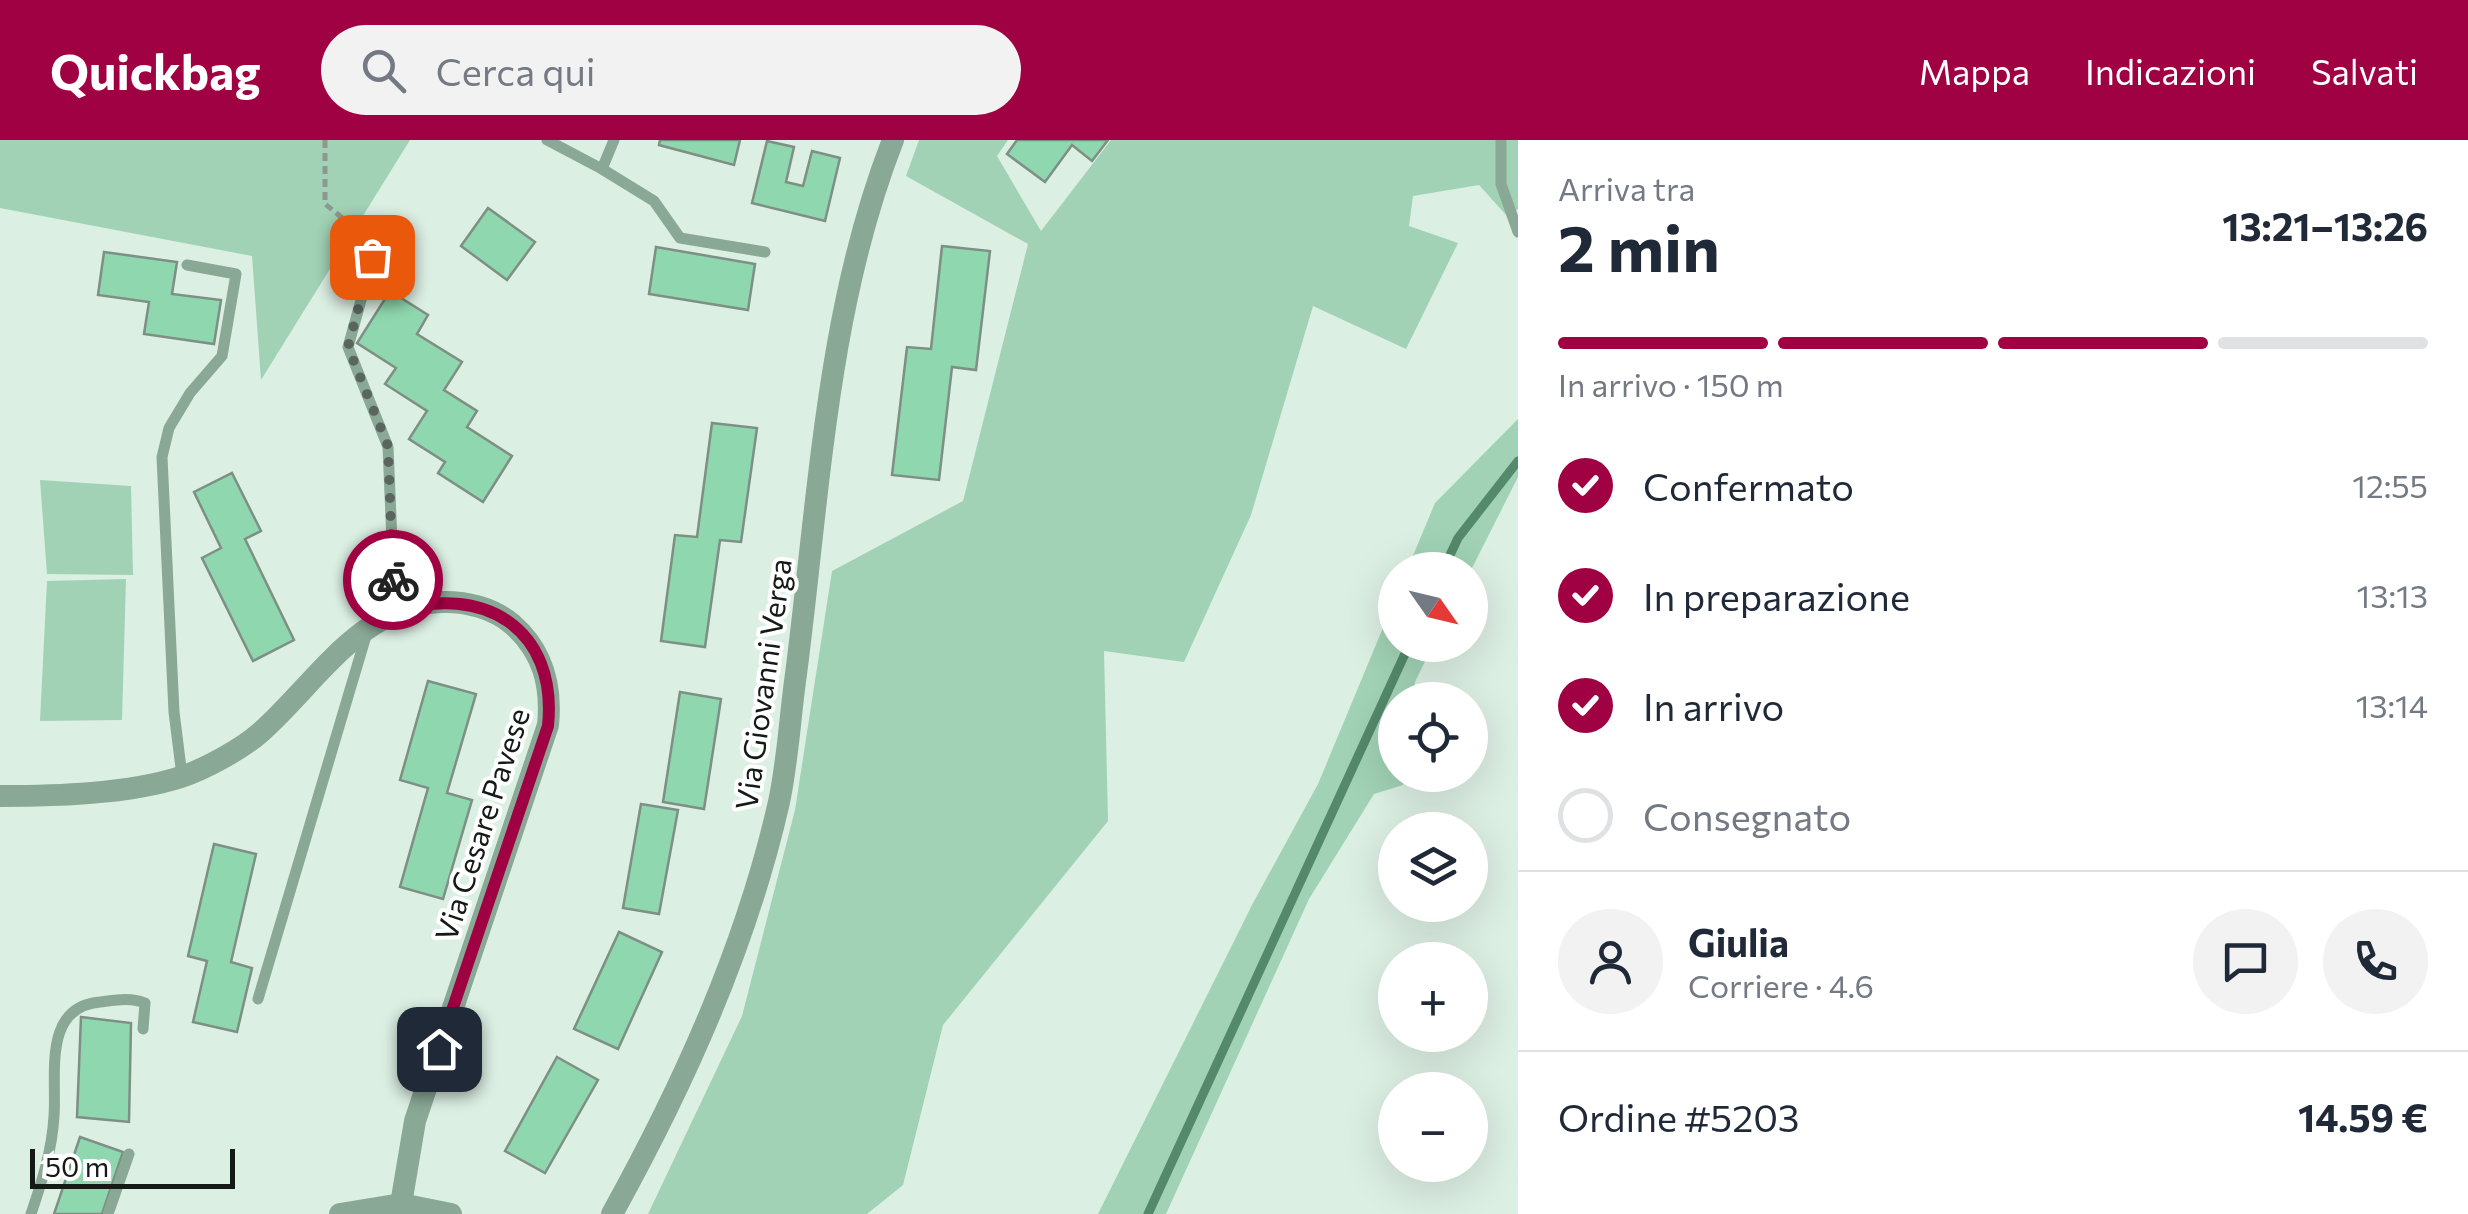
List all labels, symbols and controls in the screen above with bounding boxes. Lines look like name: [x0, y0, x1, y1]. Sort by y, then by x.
search box: [321, 25, 1021, 115]
text: Quickbag: [50, 41, 261, 100]
icon: search: [356, 43, 411, 98]
text: Cerca qui: [436, 47, 595, 94]
text: Mappa: [1919, 49, 2030, 92]
text: Indicazioni: [2085, 49, 2256, 92]
text: Salvati: [2311, 49, 2418, 92]
text: Arriva tra: [1558, 168, 1695, 208]
text: 13:21–13:26: [2222, 202, 2428, 249]
text: 2 min: [1558, 206, 1720, 285]
pin: [330, 215, 415, 300]
icon: bag: [345, 230, 400, 285]
text: In arrivo · 150 m: [1558, 364, 1784, 404]
icon: check: [1558, 458, 1613, 513]
text: Confermato: [1643, 462, 1854, 509]
text: 12:55: [2352, 465, 2428, 505]
courier: [343, 530, 443, 630]
north arrow: [1378, 552, 1488, 662]
map controls: [1378, 552, 1488, 1182]
icon: bike: [366, 553, 421, 608]
street label: Via Giovanni Verga: [726, 556, 798, 812]
icon: check: [1558, 568, 1613, 623]
text: In preparazione: [1643, 572, 1910, 619]
text: 13:13: [2357, 575, 2428, 615]
icon: check: [1558, 678, 1613, 733]
button: locate: [1378, 682, 1488, 792]
text: In arrivo: [1643, 682, 1784, 729]
text: 13:14: [2356, 685, 2428, 725]
street label: Via Cesare Pavese: [426, 703, 536, 945]
text: Consegnato: [1643, 792, 1851, 839]
button: layers: [1378, 812, 1488, 922]
button: person: [1558, 909, 1663, 1014]
button: chat: [2193, 909, 2298, 1014]
button: phone: [2323, 909, 2428, 1014]
text: Giulia: [1688, 918, 1789, 965]
button: +: [1378, 942, 1488, 1052]
text: Corriere · 4.6: [1688, 965, 1874, 1005]
pin: [397, 1007, 482, 1092]
icon: home: [412, 1022, 467, 1077]
button: −: [1378, 1072, 1488, 1182]
text: Ordine #5203: [1558, 1093, 1800, 1140]
text: 14.59 €: [2298, 1093, 2428, 1140]
scale bar: [30, 1144, 235, 1188]
text: 50 m: [45, 1149, 109, 1183]

